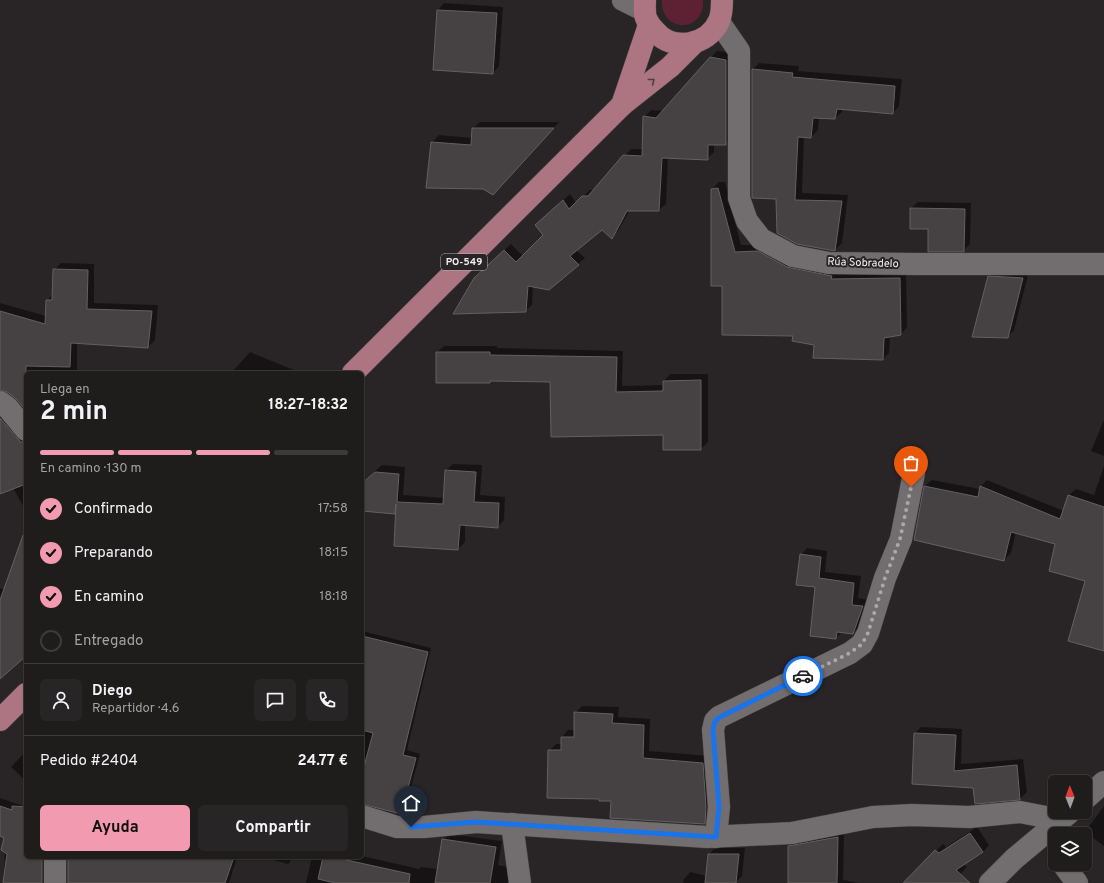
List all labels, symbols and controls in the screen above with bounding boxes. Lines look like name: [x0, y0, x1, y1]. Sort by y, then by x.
one-way arrow: [648, 79, 655, 86]
road number: PO-549: [441, 254, 487, 270]
street label: Rúa Sobradelo: [827, 255, 899, 271]
text: Llega en: [40, 382, 90, 398]
text: 2 min: [40, 396, 108, 429]
text: 18:27–18:32: [268, 396, 348, 415]
pin: [894, 446, 928, 487]
icon: bag: [900, 452, 922, 474]
text: En camino · 130 m: [40, 461, 142, 477]
icon: check: [40, 498, 62, 520]
text: Confirmado: [74, 500, 153, 519]
text: 17:58: [318, 501, 348, 517]
icon: check: [40, 542, 62, 564]
text: Preparando: [74, 544, 153, 563]
text: 18:15: [319, 545, 348, 561]
icon: check: [40, 586, 62, 608]
text: En camino: [74, 588, 144, 607]
text: 18:18: [319, 589, 348, 605]
text: Entregado: [74, 632, 143, 651]
courier: [783, 656, 823, 696]
icon: car: [792, 665, 814, 687]
button: person: [40, 679, 82, 721]
button: chat: [254, 679, 296, 721]
button: phone: [306, 679, 348, 721]
text: Diego: [92, 682, 133, 701]
text: Repartidor · 4.6: [92, 701, 180, 717]
text: Pedido #2404: [40, 752, 138, 771]
text: 24.77 €: [297, 752, 348, 771]
north arrow: [1048, 775, 1092, 819]
map controls: [1048, 775, 1092, 871]
pin: [394, 786, 428, 827]
icon: home: [400, 792, 422, 814]
button: Ayuda: [40, 805, 190, 851]
button: Compartir: [198, 805, 348, 851]
button: layers: [1048, 827, 1092, 871]

